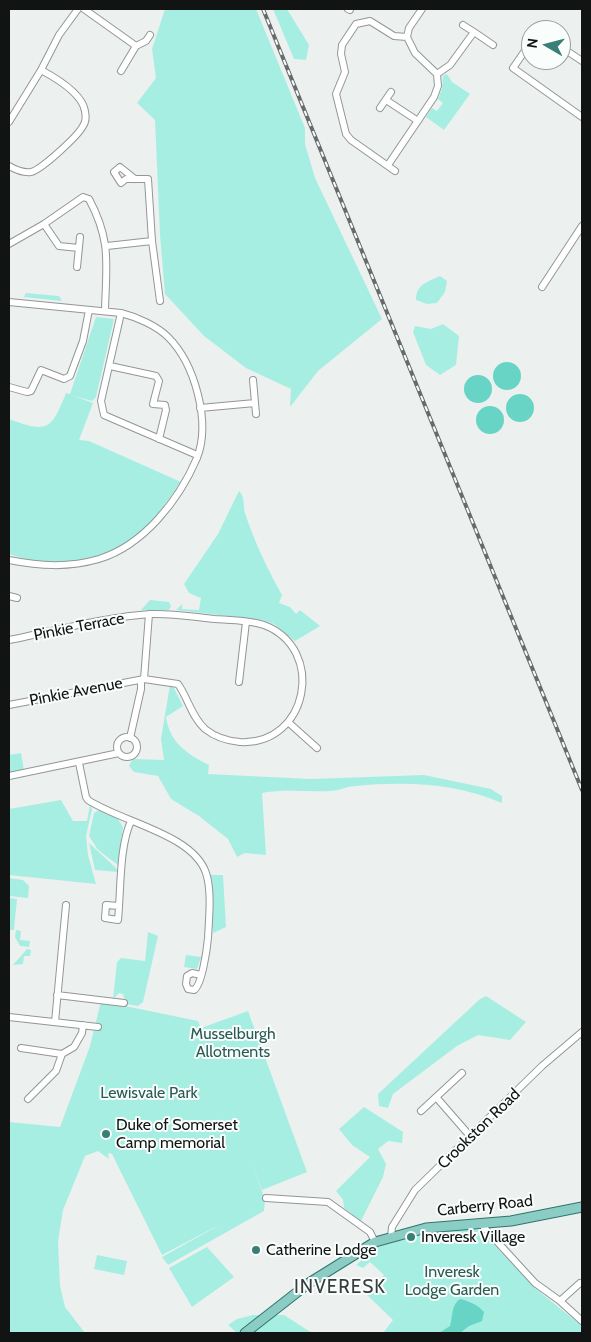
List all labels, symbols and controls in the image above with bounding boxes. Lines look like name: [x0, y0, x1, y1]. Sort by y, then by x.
north arrow: [521, 20, 571, 70]
text: N: [523, 37, 542, 49]
street label: Pinkie Terrace: [32, 609, 126, 645]
street label: Pinkie Avenue: [28, 674, 124, 710]
park label: Musselburgh Allotments: [190, 1024, 276, 1062]
park label: Lewisvale Park: [100, 1083, 198, 1103]
street label: Crookston Road: [434, 1085, 524, 1173]
place label: Duke of Somerset Camp memorial: [116, 1115, 238, 1153]
marker: Duke of Somerset Camp memorial: [100, 1128, 112, 1140]
street label: Carberry Road: [436, 1191, 534, 1221]
place label: Inveresk Village: [421, 1227, 525, 1247]
marker: Inveresk Village: [405, 1231, 417, 1243]
place label: Catherine Lodge: [266, 1240, 377, 1260]
marker: Catherine Lodge: [250, 1244, 262, 1256]
park label: Inveresk Lodge Garden: [405, 1262, 499, 1300]
district label: INVERESK: [293, 1276, 387, 1298]

